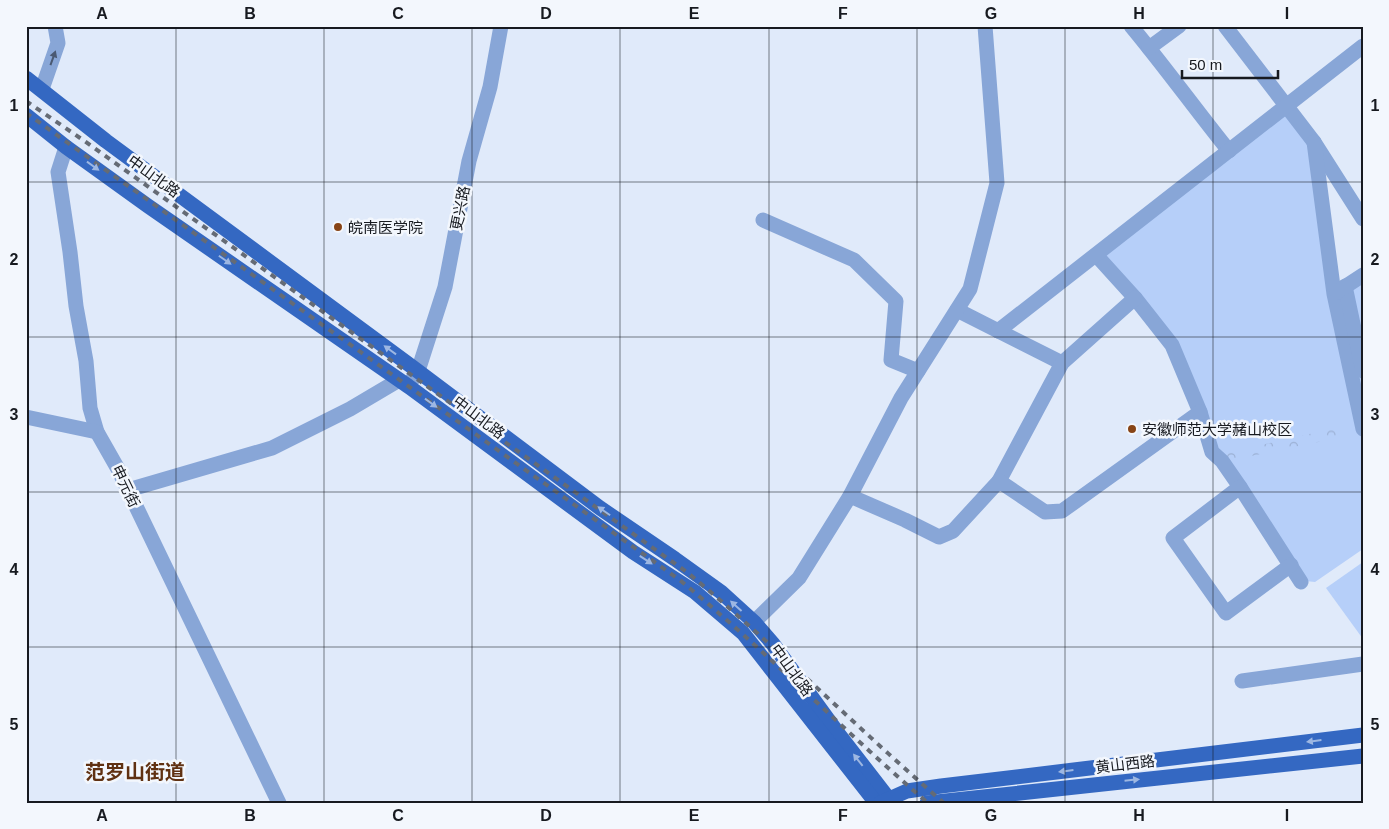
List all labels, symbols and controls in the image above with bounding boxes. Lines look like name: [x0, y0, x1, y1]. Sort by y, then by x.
text: A: [96, 5, 108, 22]
text: B: [244, 5, 256, 22]
text: C: [392, 5, 404, 22]
text: D: [540, 5, 552, 22]
text: E: [689, 5, 700, 22]
text: F: [838, 5, 848, 22]
text: G: [985, 5, 997, 22]
text: H: [1133, 5, 1145, 22]
text: I: [1285, 5, 1289, 22]
scale bar: [1182, 48, 1278, 80]
one-way arrow: [49, 50, 57, 65]
text: 50 m: [1189, 56, 1222, 73]
text: 1: [10, 97, 19, 114]
text: 1: [1371, 97, 1380, 114]
street label: 中山北路: [125, 151, 183, 201]
one-way arrow: [86, 161, 100, 171]
street label: 更兴路: [447, 184, 473, 232]
place label: 皖南医学院: [348, 219, 423, 236]
marker: 皖南医学院: [332, 221, 344, 233]
text: 2: [10, 251, 19, 268]
text: 2: [1371, 251, 1380, 268]
one-way arrow: [218, 255, 232, 265]
one-way arrow: [383, 345, 397, 355]
street label: 中山北路: [450, 392, 508, 442]
one-way arrow: [424, 397, 437, 408]
text: 3: [10, 406, 19, 423]
text: 3: [1371, 406, 1380, 423]
place label: 安徽师范大学赭山校区: [1142, 421, 1292, 438]
marker: 安徽师范大学赭山校区: [1126, 423, 1138, 435]
street label: 申元街: [108, 462, 144, 510]
one-way arrow: [597, 506, 611, 516]
one-way arrow: [640, 556, 653, 565]
text: 4: [10, 561, 19, 578]
text: 4: [1371, 561, 1380, 578]
one-way arrow: [730, 600, 742, 612]
street label: 中山北路: [767, 641, 817, 699]
text: 5: [10, 716, 19, 733]
text: 5: [1371, 716, 1380, 733]
one-way arrow: [1306, 737, 1322, 745]
street label: 黄山西路: [1094, 752, 1156, 776]
one-way arrow: [853, 754, 864, 767]
district label: 范罗山街道: [85, 761, 185, 783]
one-way arrow: [1058, 767, 1074, 775]
one-way arrow: [1124, 776, 1140, 784]
text: A: [96, 807, 108, 824]
text: B: [244, 807, 256, 824]
text: C: [392, 807, 404, 824]
text: D: [540, 807, 552, 824]
text: E: [689, 807, 700, 824]
text: F: [838, 807, 848, 824]
text: G: [985, 807, 997, 824]
text: H: [1133, 807, 1145, 824]
text: I: [1285, 807, 1289, 824]

